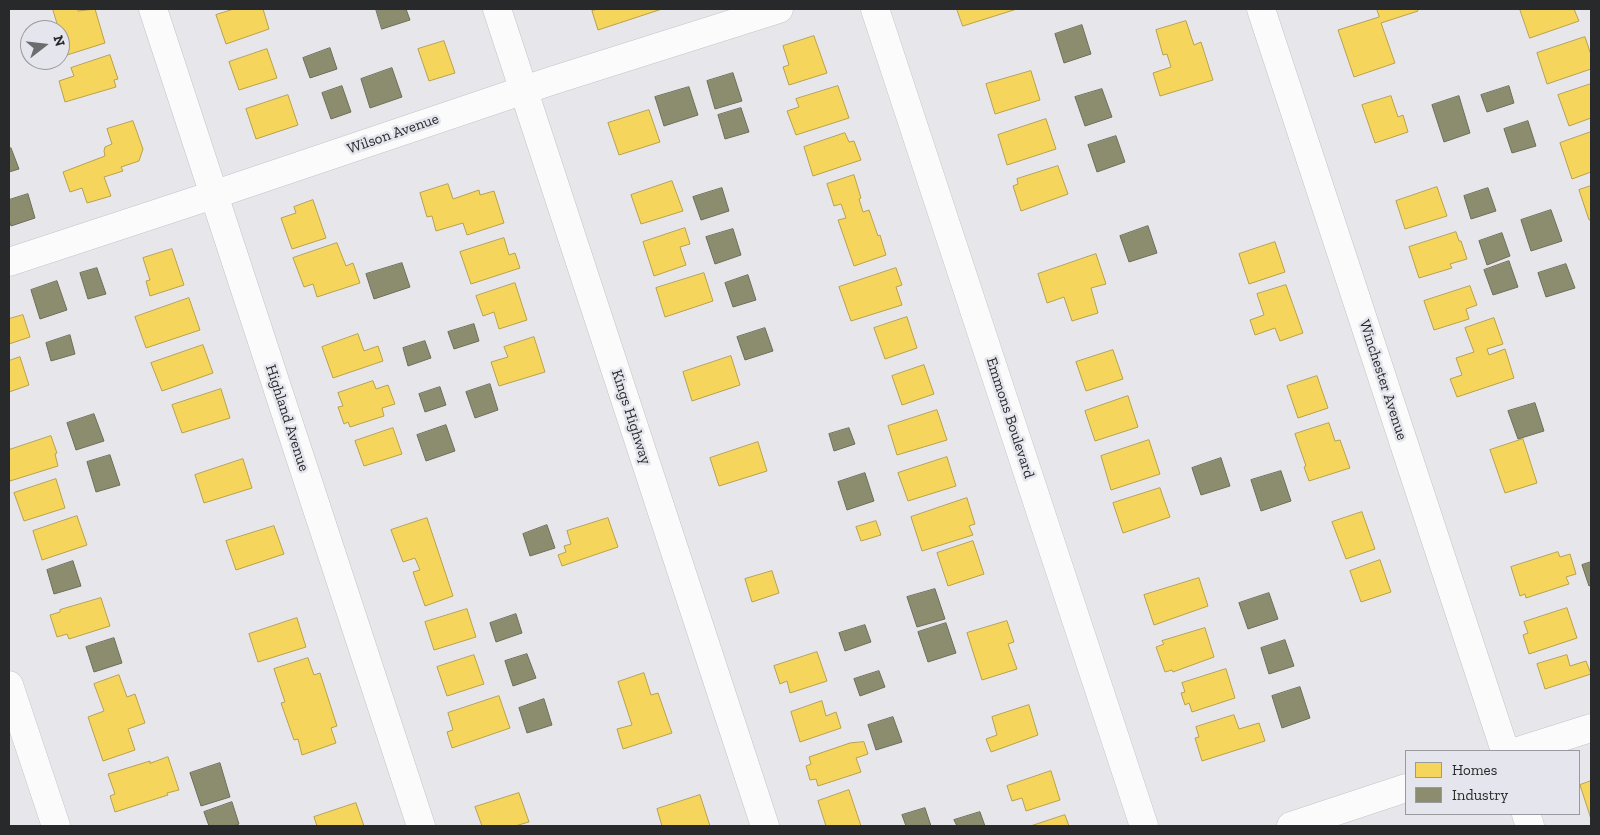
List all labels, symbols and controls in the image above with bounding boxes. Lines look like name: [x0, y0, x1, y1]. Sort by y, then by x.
north arrow: [20, 20, 70, 70]
text: N: [49, 34, 69, 48]
street label: Wilson Avenue: [345, 110, 441, 158]
street label: Winchester Avenue: [1355, 318, 1411, 442]
street label: Emmons Boulevard: [982, 355, 1038, 481]
street label: Highland Avenue: [261, 362, 313, 474]
street label: Kings Highway: [607, 367, 655, 467]
legend: [1405, 750, 1580, 815]
text: Homes: [1452, 761, 1497, 779]
text: Industry: [1452, 786, 1508, 804]

